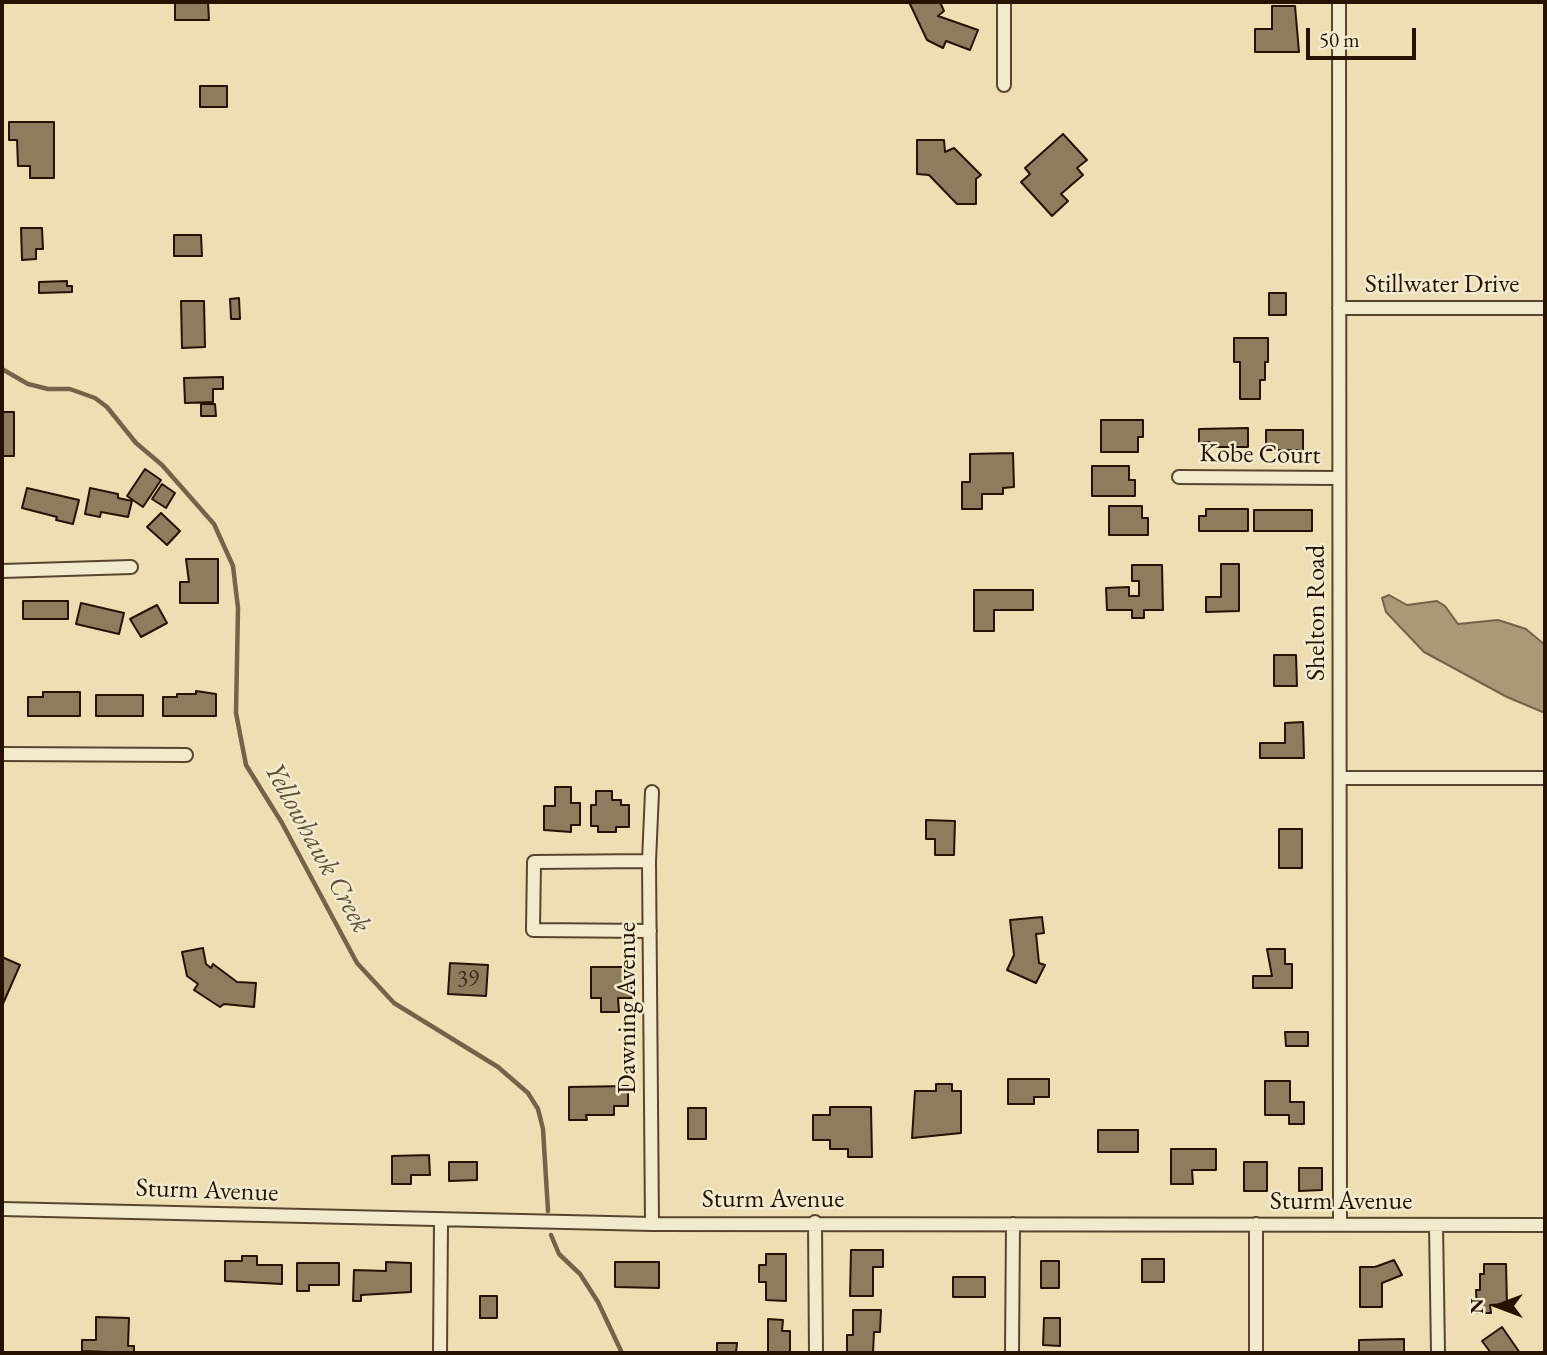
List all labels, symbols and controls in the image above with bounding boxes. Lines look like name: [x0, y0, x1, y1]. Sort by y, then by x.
scale bar: [1309, 14, 1419, 58]
text: 50 m: [1319, 26, 1360, 53]
street label: Stillwater Drive: [1365, 269, 1519, 301]
street label: Kobe Court: [1199, 438, 1321, 472]
street label: Shelton Road: [1301, 545, 1333, 681]
water label: Yellowhawk Creek: [256, 757, 378, 939]
street label: Dawning Avenue: [612, 922, 644, 1094]
house number: 39: [457, 966, 479, 994]
street label: Sturm Avenue: [135, 1173, 279, 1209]
street label: Sturm Avenue: [702, 1184, 844, 1216]
street label: Sturm Avenue: [1270, 1186, 1412, 1218]
north arrow: [1463, 1271, 1533, 1341]
text: N: [1464, 1298, 1489, 1314]

